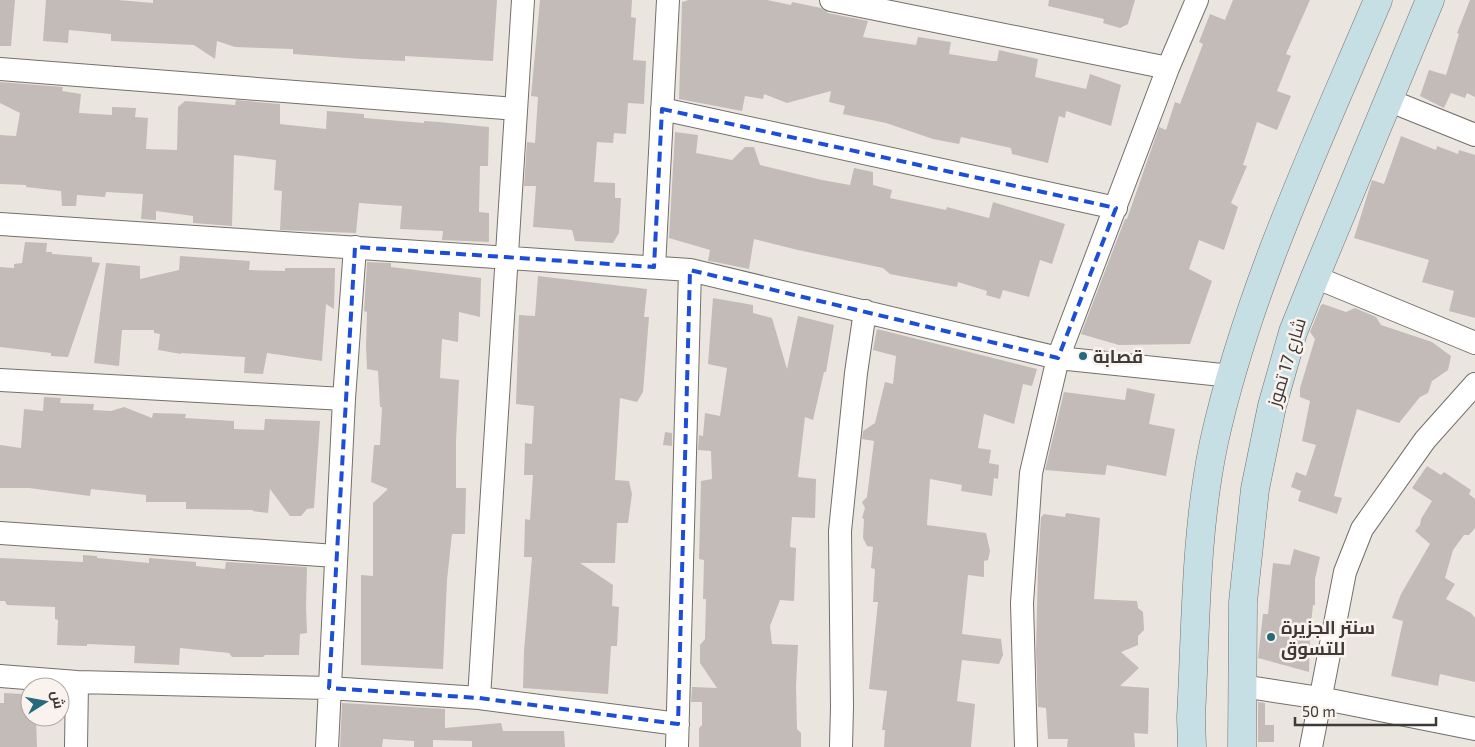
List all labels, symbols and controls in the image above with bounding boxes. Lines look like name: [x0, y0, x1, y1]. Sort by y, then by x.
street label: شارع 17 تموز: [1262, 315, 1312, 410]
place label: قصابة: [1093, 345, 1143, 367]
marker: قصابة: [1077, 350, 1089, 362]
place label: سنتر الجزيرة للتسوق: [1281, 616, 1375, 660]
marker: سنتر الجزيرة للتسوق: [1265, 631, 1277, 643]
north arrow: [20, 677, 70, 727]
text: ش: [47, 689, 68, 710]
scale bar: [1295, 694, 1436, 726]
text: 50 m: [1302, 702, 1336, 720]

